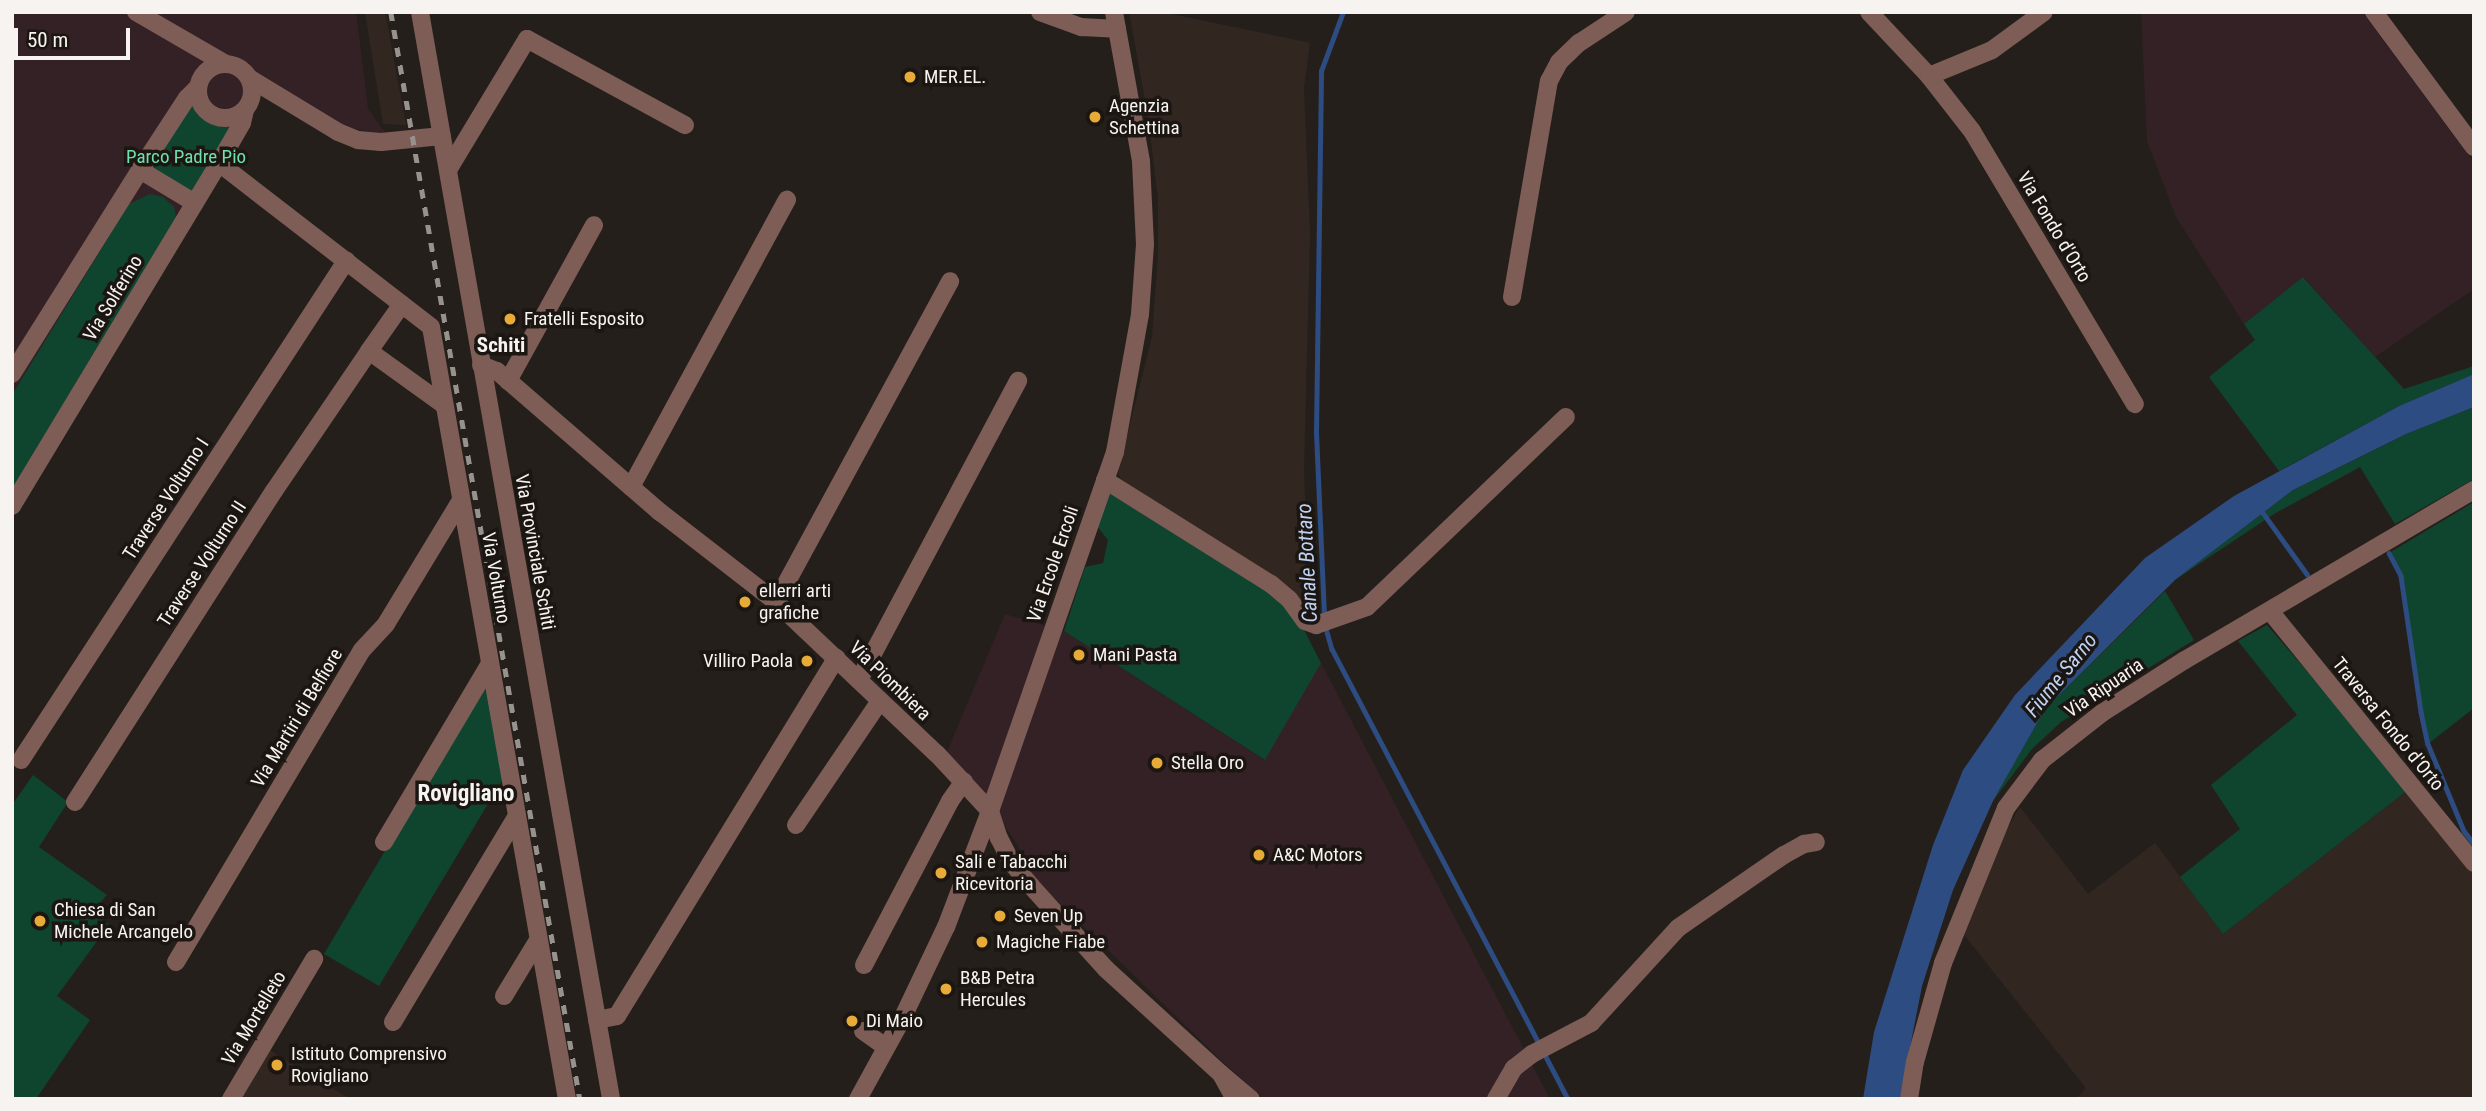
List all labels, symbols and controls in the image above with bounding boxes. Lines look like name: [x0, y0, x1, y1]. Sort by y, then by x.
scale bar: [18, 14, 133, 58]
text: 50 m: [27, 28, 68, 52]
place label: MER.EL.: [924, 66, 986, 88]
marker: MER.EL.: [902, 69, 918, 85]
place label: Agenzia Schettina: [1109, 95, 1180, 139]
marker: Agenzia Schettina: [1087, 109, 1103, 125]
park label: Parco Padre Pio: [126, 146, 246, 168]
street label: Via Fondo d'Orto: [2012, 168, 2096, 286]
street label: Via Solferino: [79, 251, 147, 345]
place label: Fratelli Esposito: [524, 308, 644, 330]
marker: Fratelli Esposito: [502, 311, 518, 327]
district label: Schiti: [477, 332, 525, 358]
street label: Traverse Volturno I: [118, 434, 214, 564]
street label: Via Provinciale Schiti: [510, 472, 560, 632]
street label: Traverse Volturno II: [153, 497, 251, 631]
street label: Via Ercole Ercoli: [1022, 503, 1084, 625]
water label: Canale Bottaro: [1291, 503, 1323, 623]
street label: Via Volturno: [477, 531, 515, 625]
place label: ellerri arti grafiche: [759, 580, 831, 624]
marker: ellerri arti grafiche: [737, 594, 753, 610]
water label: Fiume Sarno: [2020, 628, 2102, 722]
street label: Via Piombiera: [845, 637, 935, 725]
street label: Via Martiri di Belfiore: [247, 644, 347, 792]
place label: Mani Pasta: [1093, 644, 1177, 666]
marker: Mani Pasta: [1071, 647, 1087, 663]
place label: Villiro Paola: [703, 650, 793, 672]
marker: Villiro Paola: [799, 653, 815, 669]
street label: Via Ripuaria: [2060, 653, 2148, 723]
street label: Traversa Fondo d'Orto: [2327, 653, 2449, 795]
place label: Stella Oro: [1171, 752, 1244, 774]
marker: Stella Oro: [1149, 755, 1165, 771]
district label: Rovigliano: [418, 780, 514, 808]
place label: A&C Motors: [1273, 844, 1363, 866]
marker: A&C Motors: [1251, 847, 1267, 863]
place label: Sali e Tabacchi Ricevitoria: [955, 851, 1068, 895]
marker: Sali e Tabacchi Ricevitoria: [933, 865, 949, 881]
place label: Chiesa di San Michele Arcangelo: [54, 899, 193, 943]
place label: Seven Up: [1014, 905, 1083, 927]
marker: Seven Up: [992, 908, 1008, 924]
marker: Chiesa di San Michele Arcangelo: [32, 913, 48, 929]
place label: Magiche Fiabe: [996, 931, 1105, 953]
marker: Magiche Fiabe: [974, 934, 990, 950]
street label: Via Mortelleto: [217, 967, 291, 1069]
place label: B&B Petra Hercules: [960, 967, 1035, 1011]
marker: B&B Petra Hercules: [938, 981, 954, 997]
place label: Di Maio: [866, 1010, 923, 1032]
marker: Di Maio: [844, 1013, 860, 1029]
place label: Istituto Comprensivo Rovigliano: [291, 1043, 447, 1087]
marker: Istituto Comprensivo Rovigliano: [269, 1057, 285, 1073]

